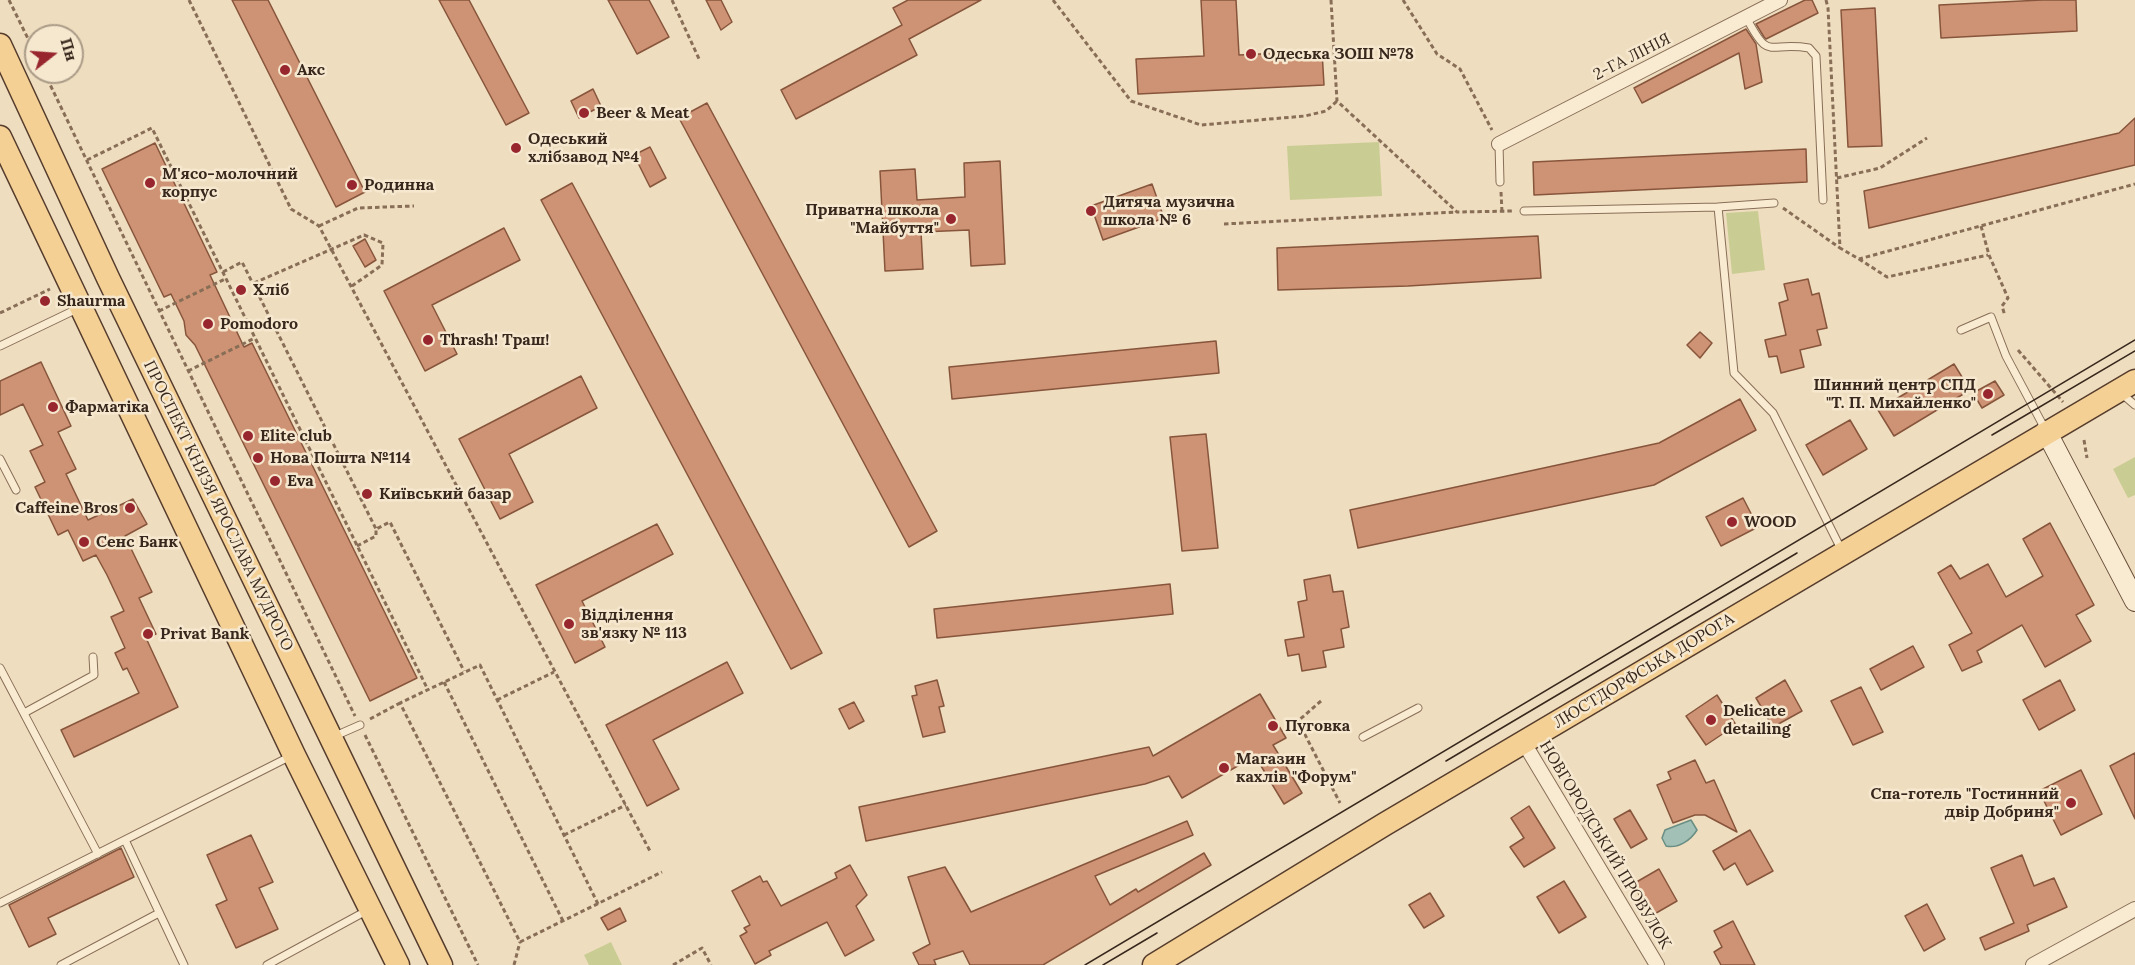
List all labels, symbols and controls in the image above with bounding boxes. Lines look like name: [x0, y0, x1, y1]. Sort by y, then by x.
north arrow: [24, 24, 84, 84]
street label: 2-ГА ЛІНІЯ: [1590, 29, 1674, 85]
text: Пн: [56, 35, 82, 63]
place label: Одеська ЗОШ №78: [1263, 44, 1414, 64]
marker: Одеська ЗОШ №78: [1244, 47, 1258, 61]
place label: Акс: [297, 60, 325, 80]
marker: Акс: [278, 63, 292, 77]
place label: Beer & Meat: [596, 103, 689, 123]
marker: Beer & Meat: [577, 106, 591, 120]
place label: Одеський хлібзавод №4: [528, 129, 639, 167]
marker: Одеський хлібзавод №4: [509, 141, 523, 155]
place label: М'ясо-молочний корпус: [162, 164, 298, 202]
place label: Родинна: [364, 175, 434, 195]
marker: М'ясо-молочний корпус: [143, 176, 157, 190]
marker: Родинна: [345, 178, 359, 192]
place label: Дитяча музична школа № 6: [1103, 192, 1235, 230]
place label: Приватна школа "Майбуття": [805, 200, 939, 238]
marker: Дитяча музична школа № 6: [1084, 204, 1098, 218]
marker: Приватна школа "Майбуття": [944, 212, 958, 226]
place label: Хліб: [253, 280, 289, 300]
marker: Хліб: [234, 283, 248, 297]
place label: Shaurma: [57, 291, 125, 311]
marker: Shaurma: [38, 294, 52, 308]
place label: Pomodoro: [220, 314, 298, 334]
marker: Pomodoro: [201, 317, 215, 331]
place label: Thrash! Траш!: [440, 330, 549, 350]
marker: Thrash! Траш!: [421, 333, 435, 347]
street label: ПРОСПЕКТ КНЯЗЯ ЯРОСЛАВА МУДРОГО: [139, 358, 297, 654]
place label: Шинний центр СПД "Т. П. Михайленко": [1813, 375, 1976, 413]
marker: Шинний центр СПД "Т. П. Михайленко": [1981, 387, 1995, 401]
place label: Фарматіка: [65, 397, 149, 417]
marker: Фарматіка: [46, 400, 60, 414]
place label: Elite club: [260, 426, 332, 446]
marker: Elite club: [241, 429, 255, 443]
place label: Нова Пошта №114: [270, 448, 411, 468]
marker: Нова Пошта №114: [251, 451, 265, 465]
place label: Eva: [287, 471, 314, 491]
marker: Eva: [268, 474, 282, 488]
place label: Київський базар: [379, 484, 511, 504]
marker: Київський базар: [360, 487, 374, 501]
place label: Caffeine Bros: [15, 498, 118, 518]
marker: Caffeine Bros: [123, 501, 137, 515]
place label: WOOD: [1744, 512, 1796, 532]
marker: WOOD: [1725, 515, 1739, 529]
place label: Сенс Банк: [96, 532, 178, 552]
marker: Сенс Банк: [77, 535, 91, 549]
place label: Відділення зв'язку № 113: [581, 605, 687, 643]
street label: ЛЮСТДОРФСЬКА ДОРОГА: [1550, 609, 1738, 733]
marker: Відділення зв'язку № 113: [562, 617, 576, 631]
place label: Privat Bank: [160, 624, 249, 644]
marker: Privat Bank: [141, 627, 155, 641]
place label: Delicate detailing: [1723, 701, 1791, 739]
marker: Delicate detailing: [1704, 713, 1718, 727]
place label: Пуговка: [1285, 716, 1350, 736]
marker: Пуговка: [1266, 719, 1280, 733]
street label: НОВГОРОДСЬКИЙ ПРОВУЛОК: [1535, 737, 1675, 953]
place label: Магазин кахлів "Форум": [1236, 749, 1356, 787]
marker: Магазин кахлів "Форум": [1217, 761, 1231, 775]
place label: Спа-готель "Гостинний двір Добриня": [1871, 784, 2059, 822]
marker: Спа-готель "Гостинний двір Добриня": [2064, 796, 2078, 810]

